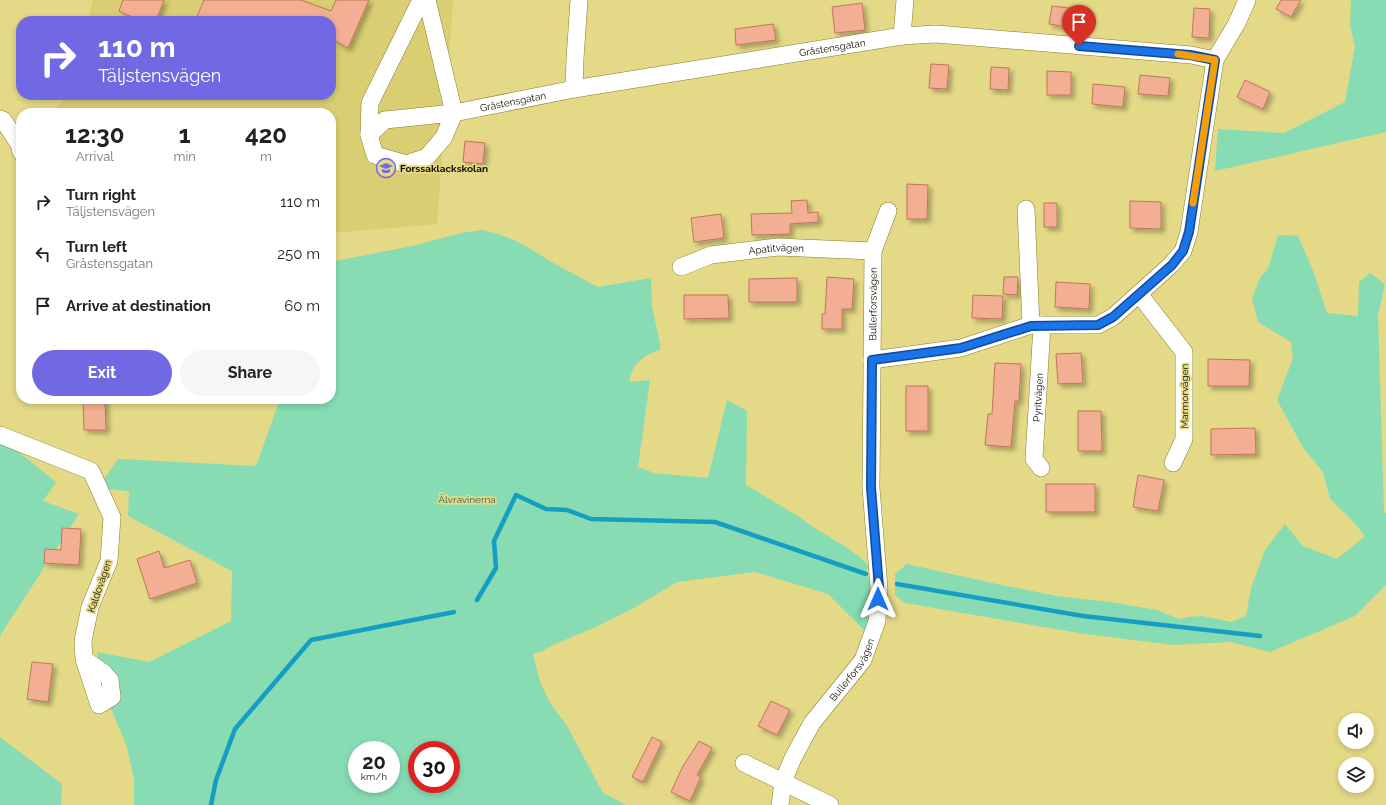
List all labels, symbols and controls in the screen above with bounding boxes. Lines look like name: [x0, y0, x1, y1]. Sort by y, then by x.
pin: [1062, 5, 1096, 46]
icon: arrive: [1068, 11, 1090, 33]
text: 110 m: [98, 31, 176, 64]
icon: right: [32, 32, 84, 84]
street label: Gråstensgatan: [798, 37, 866, 59]
text: Täljstensvägen: [98, 65, 221, 86]
street label: Gråstensgatan: [479, 90, 547, 114]
text: 12:30: [65, 120, 125, 149]
text: 1: [179, 120, 191, 149]
text: 420: [245, 120, 287, 149]
text: Arrival: [76, 149, 114, 164]
text: min: [174, 149, 196, 164]
text: m: [260, 149, 272, 164]
school or university icon: Forssaklackskolan: [375, 157, 397, 179]
place label: Forssaklackskolan: [400, 163, 488, 174]
text: Turn right: [66, 186, 136, 204]
icon: right: [32, 191, 54, 213]
text: 110 m: [280, 193, 320, 211]
text: Täljstensvägen: [66, 204, 155, 219]
text: Turn left: [66, 238, 127, 256]
street label: Apatitvägen: [748, 242, 804, 256]
icon: left: [32, 243, 54, 265]
text: 250 m: [277, 245, 320, 263]
text: Gråstensgatan: [66, 256, 153, 271]
street label: Bullerforsvägen: [867, 267, 879, 341]
icon: arrive: [32, 295, 54, 317]
text: Arrive at destination: [66, 297, 211, 315]
text: 60 m: [284, 297, 320, 315]
button: Exit: [32, 350, 172, 396]
button: Share: [180, 350, 320, 396]
street label: Marmorvägen: [1179, 363, 1190, 428]
street label: Pyritvägen: [1031, 372, 1045, 422]
park label: Älvravinerna: [438, 494, 496, 505]
street label: Kaldovägen: [85, 558, 114, 614]
position arrow: [857, 578, 899, 620]
street label: Bullerforsvägen: [827, 637, 876, 703]
map controls: [1338, 713, 1374, 793]
button: sound: [1338, 713, 1374, 749]
speed limit sign: 30: [408, 741, 460, 793]
text: 20: [362, 750, 386, 774]
button: layers: [1338, 757, 1374, 793]
text: km/h: [361, 771, 387, 782]

